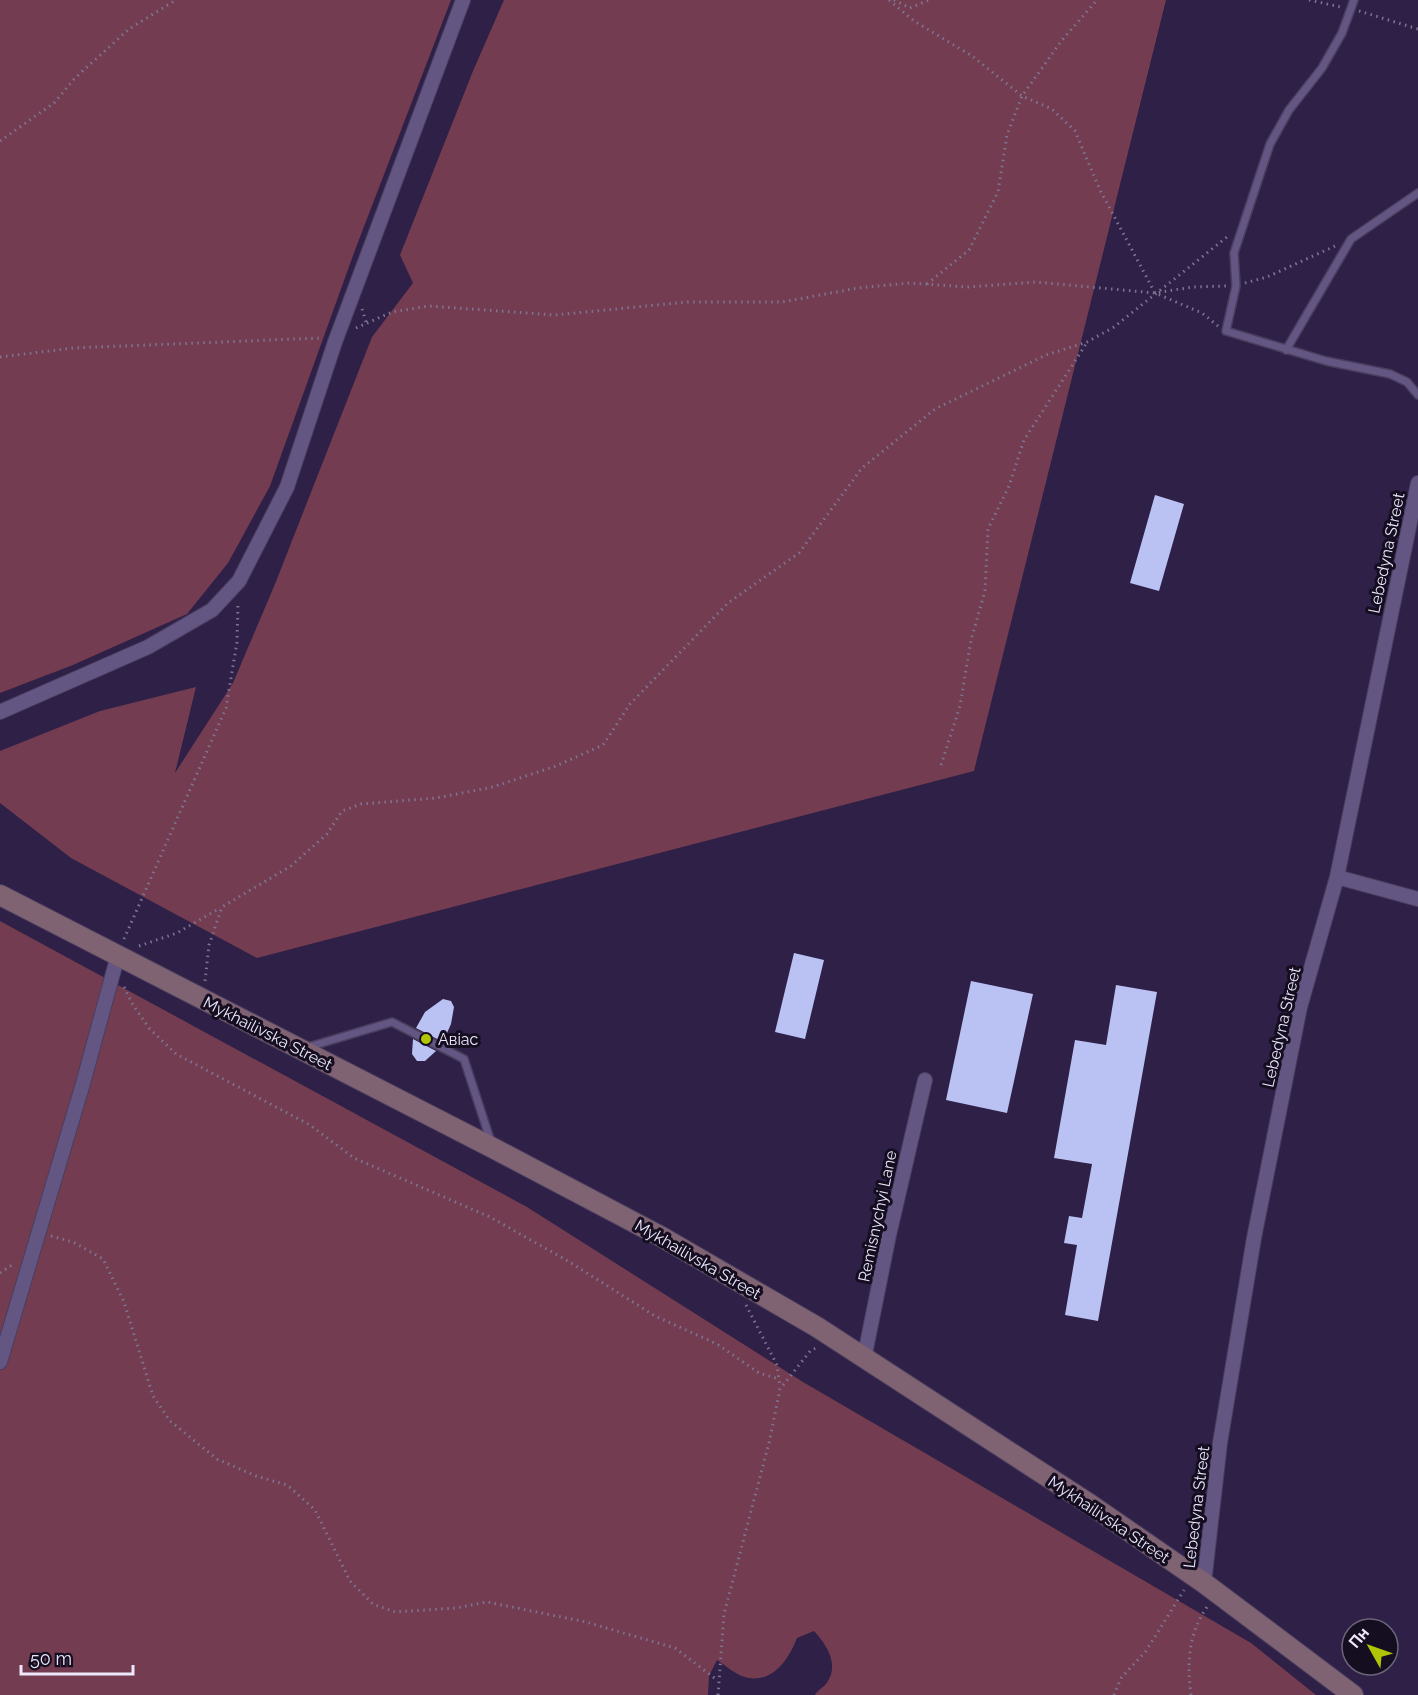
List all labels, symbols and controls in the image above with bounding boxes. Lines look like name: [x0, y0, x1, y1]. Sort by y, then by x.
street label: Lebedyna Street: [1364, 490, 1409, 615]
street label: Lebedyna Street: [1258, 964, 1305, 1089]
street label: Mykhailivska Street: [200, 993, 336, 1074]
place label: Авіас: [438, 1030, 479, 1049]
marker: Авіас: [419, 1032, 433, 1046]
street label: Remisnychyi Lane: [854, 1149, 901, 1284]
street label: Mykhailivska Street: [631, 1216, 765, 1304]
street label: Lebedyna Street: [1180, 1444, 1213, 1569]
street label: Mykhailivska Street: [1044, 1472, 1174, 1567]
north arrow: [1340, 1617, 1400, 1677]
text: Пн: [1345, 1623, 1373, 1652]
scale bar: [21, 1638, 134, 1676]
text: 50 m: [30, 1648, 72, 1669]

